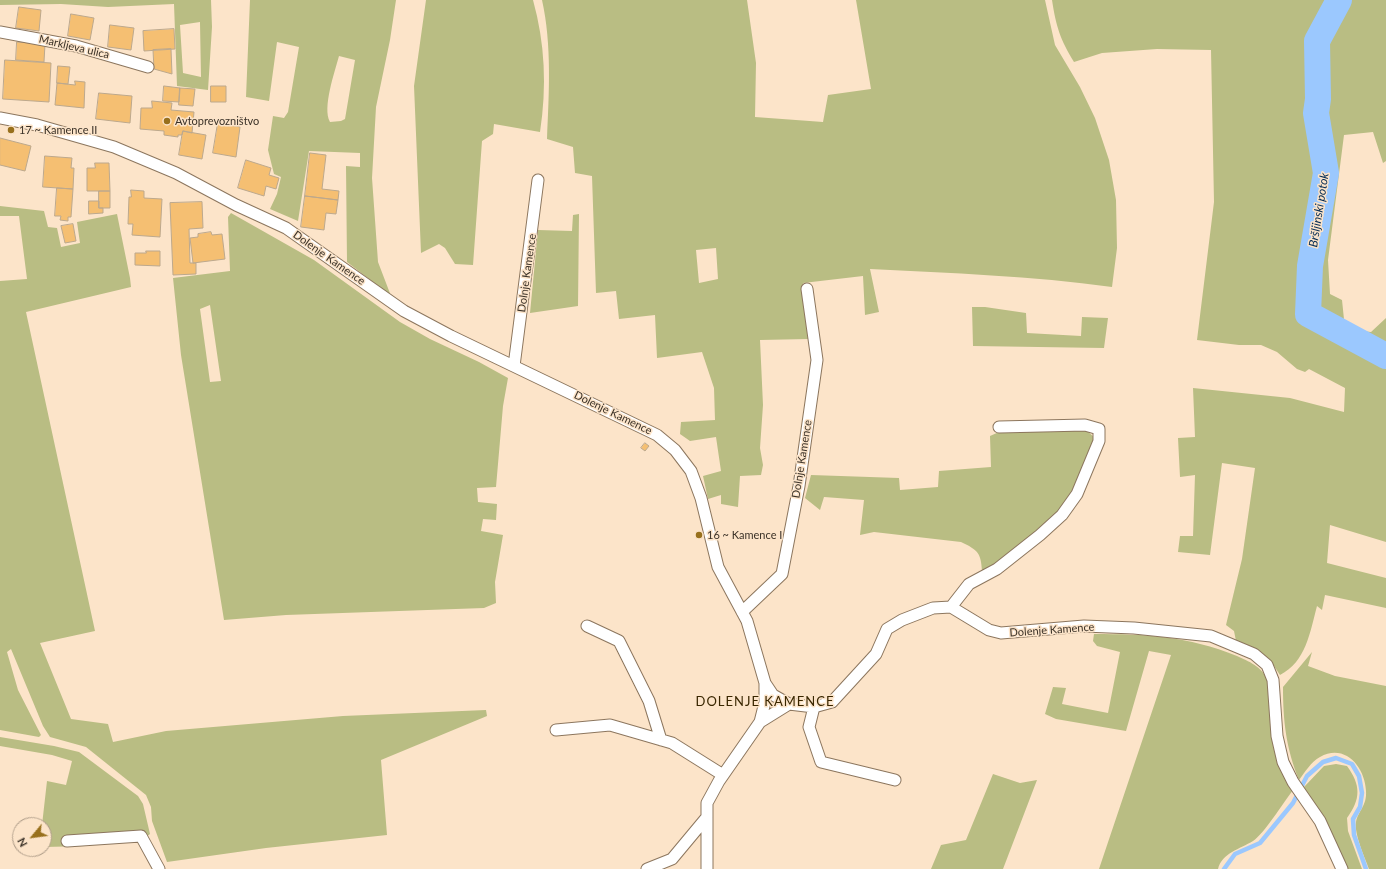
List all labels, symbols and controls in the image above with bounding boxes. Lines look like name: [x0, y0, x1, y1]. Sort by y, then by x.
street label: Markljeva ulica: [37, 32, 111, 62]
place label: Avtoprevozništvo: [175, 114, 259, 128]
marker: Avtoprevozništvo: [162, 116, 172, 126]
place label: 17 ~ Kamence II: [19, 123, 97, 137]
marker: 17 ~ Kamence II: [6, 125, 16, 135]
water label: Bršljinski potok: [1306, 172, 1332, 248]
street label: Dolenje Kamence: [290, 228, 368, 288]
street label: Dolnje Kamence: [515, 233, 539, 313]
street label: Dolenje Kamence: [572, 388, 654, 438]
street label: Dolnje Kamence: [789, 419, 815, 499]
place label: 16 ~ Kamence I: [707, 528, 782, 542]
marker: 16 ~ Kamence I: [694, 530, 704, 540]
street label: Dolenje Kamence: [1009, 620, 1095, 640]
district label: DOLENJE KAMENCE: [696, 694, 834, 710]
north arrow: [12, 817, 52, 857]
text: N: [14, 836, 30, 849]

